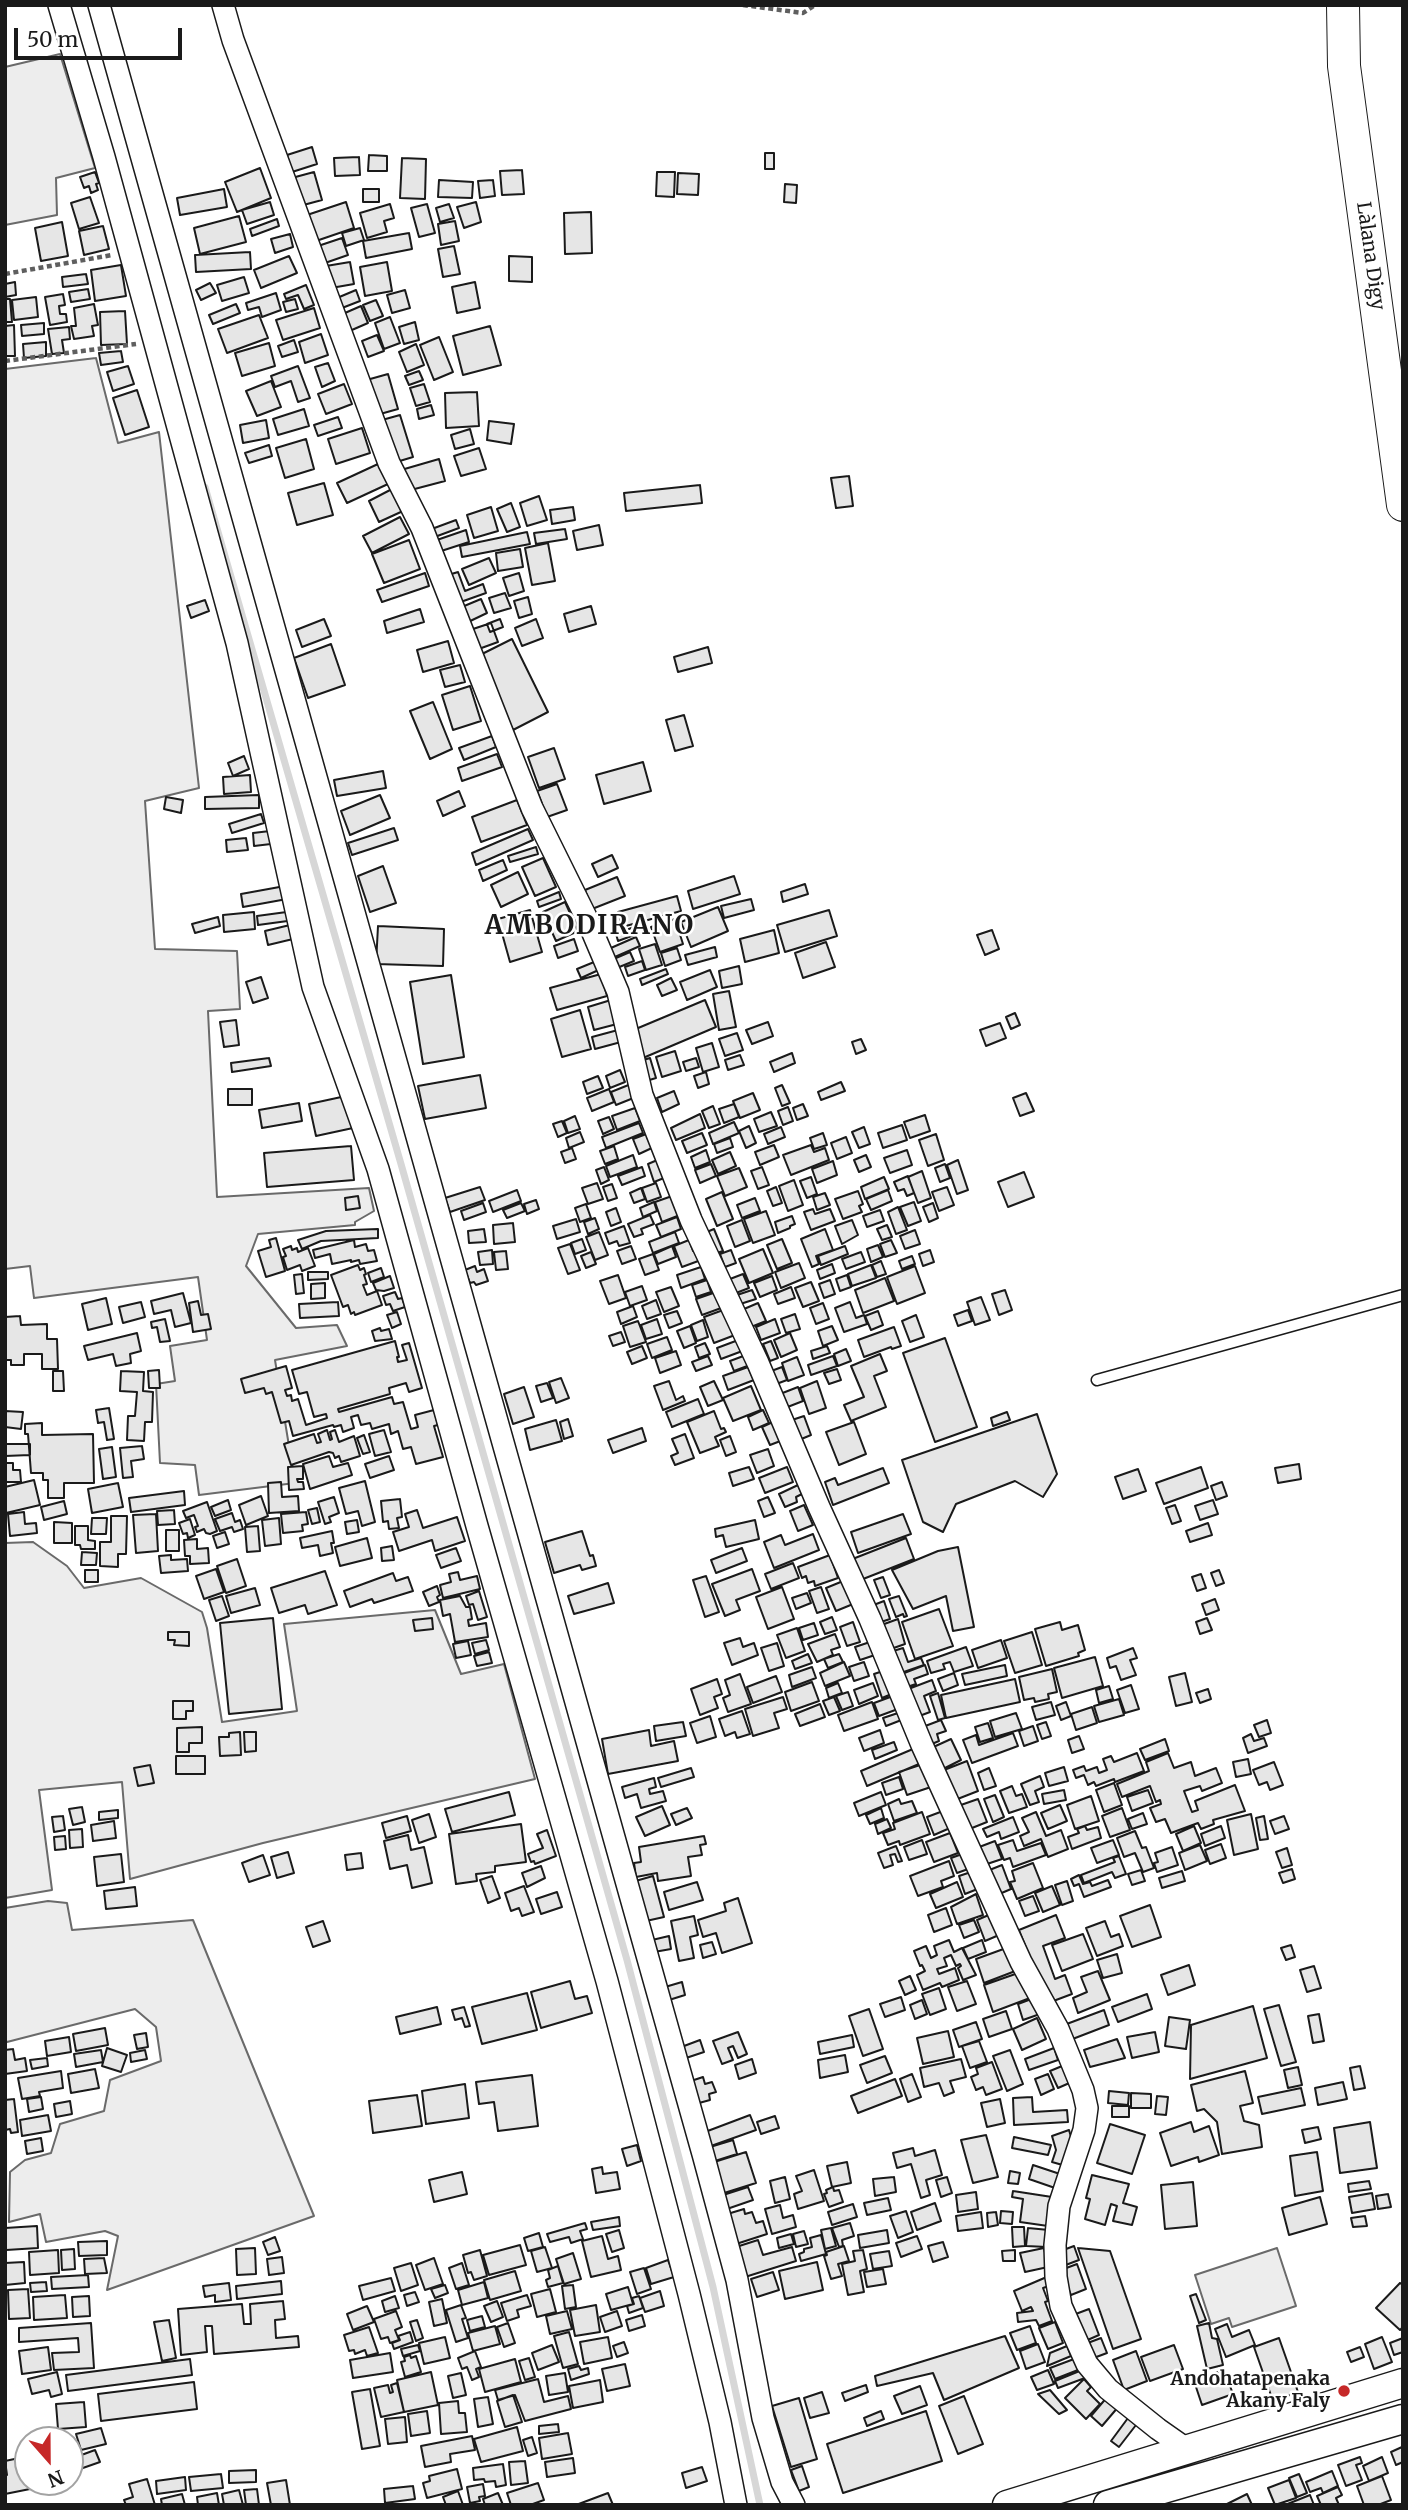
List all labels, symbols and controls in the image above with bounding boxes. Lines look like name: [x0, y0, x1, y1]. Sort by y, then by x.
scale bar: [18, 14, 186, 58]
text: 50 m: [27, 26, 78, 53]
street label: Làlana Digy: [1351, 200, 1389, 312]
district label: AMBODIRANO: [486, 911, 694, 943]
place label: Andohatapenaka Akany Faly: [1170, 2369, 1330, 2413]
marker: Andohatapenaka Akany Faly: [1336, 2383, 1352, 2399]
north arrow: [14, 2426, 84, 2496]
text: N: [45, 2465, 67, 2493]

